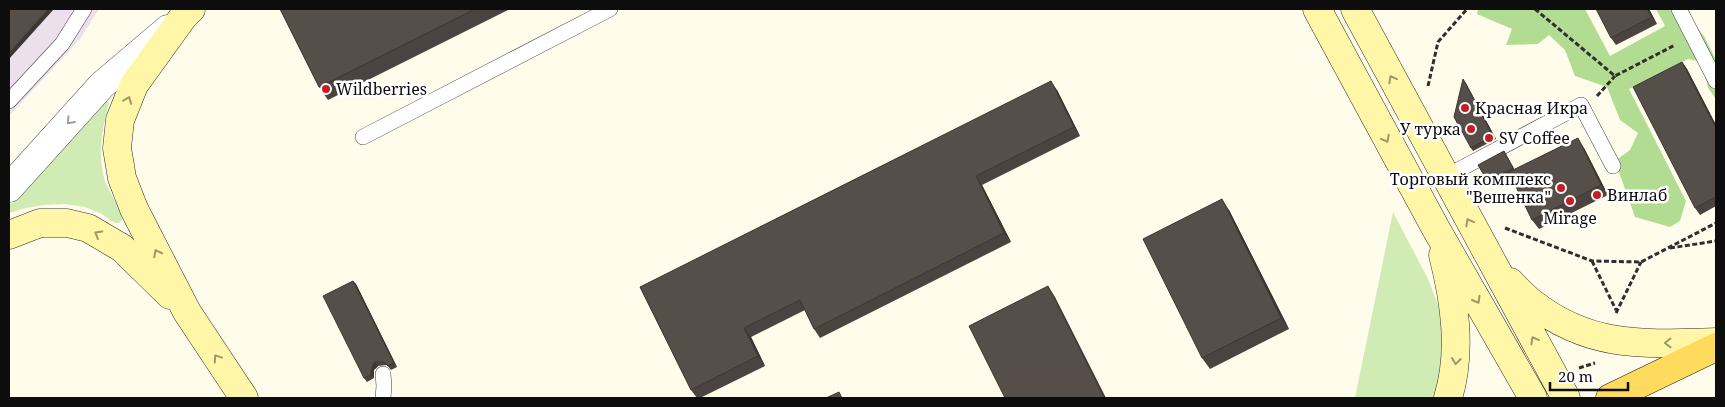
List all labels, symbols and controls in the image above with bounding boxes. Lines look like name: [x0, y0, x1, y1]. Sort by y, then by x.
one-way arrow: [1388, 76, 1398, 85]
place label: Wildberries: [336, 78, 427, 100]
marker: Wildberries: [320, 83, 332, 95]
one-way arrow: [122, 96, 132, 105]
place label: Красная Икра: [1475, 97, 1588, 119]
marker: Красная Икра: [1459, 102, 1471, 114]
one-way arrow: [66, 115, 75, 124]
place label: У турка: [1400, 118, 1461, 140]
marker: У турка: [1465, 123, 1477, 135]
place label: SV Coffee: [1499, 127, 1570, 149]
marker: SV Coffee: [1483, 132, 1495, 144]
one-way arrow: [1380, 134, 1390, 143]
place label: Торговый комплекс "Вешенка": [1390, 168, 1551, 208]
marker: Торговый комплекс "Вешенка": [1555, 182, 1567, 194]
place label: Винлаб: [1607, 184, 1667, 206]
marker: Винлаб: [1591, 189, 1603, 201]
marker: Mirage: [1564, 195, 1576, 207]
place label: Mirage: [1543, 207, 1597, 229]
one-way arrow: [1466, 219, 1476, 228]
one-way arrow: [95, 230, 104, 240]
one-way arrow: [153, 249, 163, 258]
one-way arrow: [1470, 294, 1480, 303]
one-way arrow: [1530, 336, 1540, 345]
one-way arrow: [1663, 338, 1671, 348]
one-way arrow: [214, 354, 223, 363]
one-way arrow: [1450, 357, 1461, 365]
scale bar: [1550, 360, 1628, 392]
text: 20 m: [1558, 366, 1593, 386]

